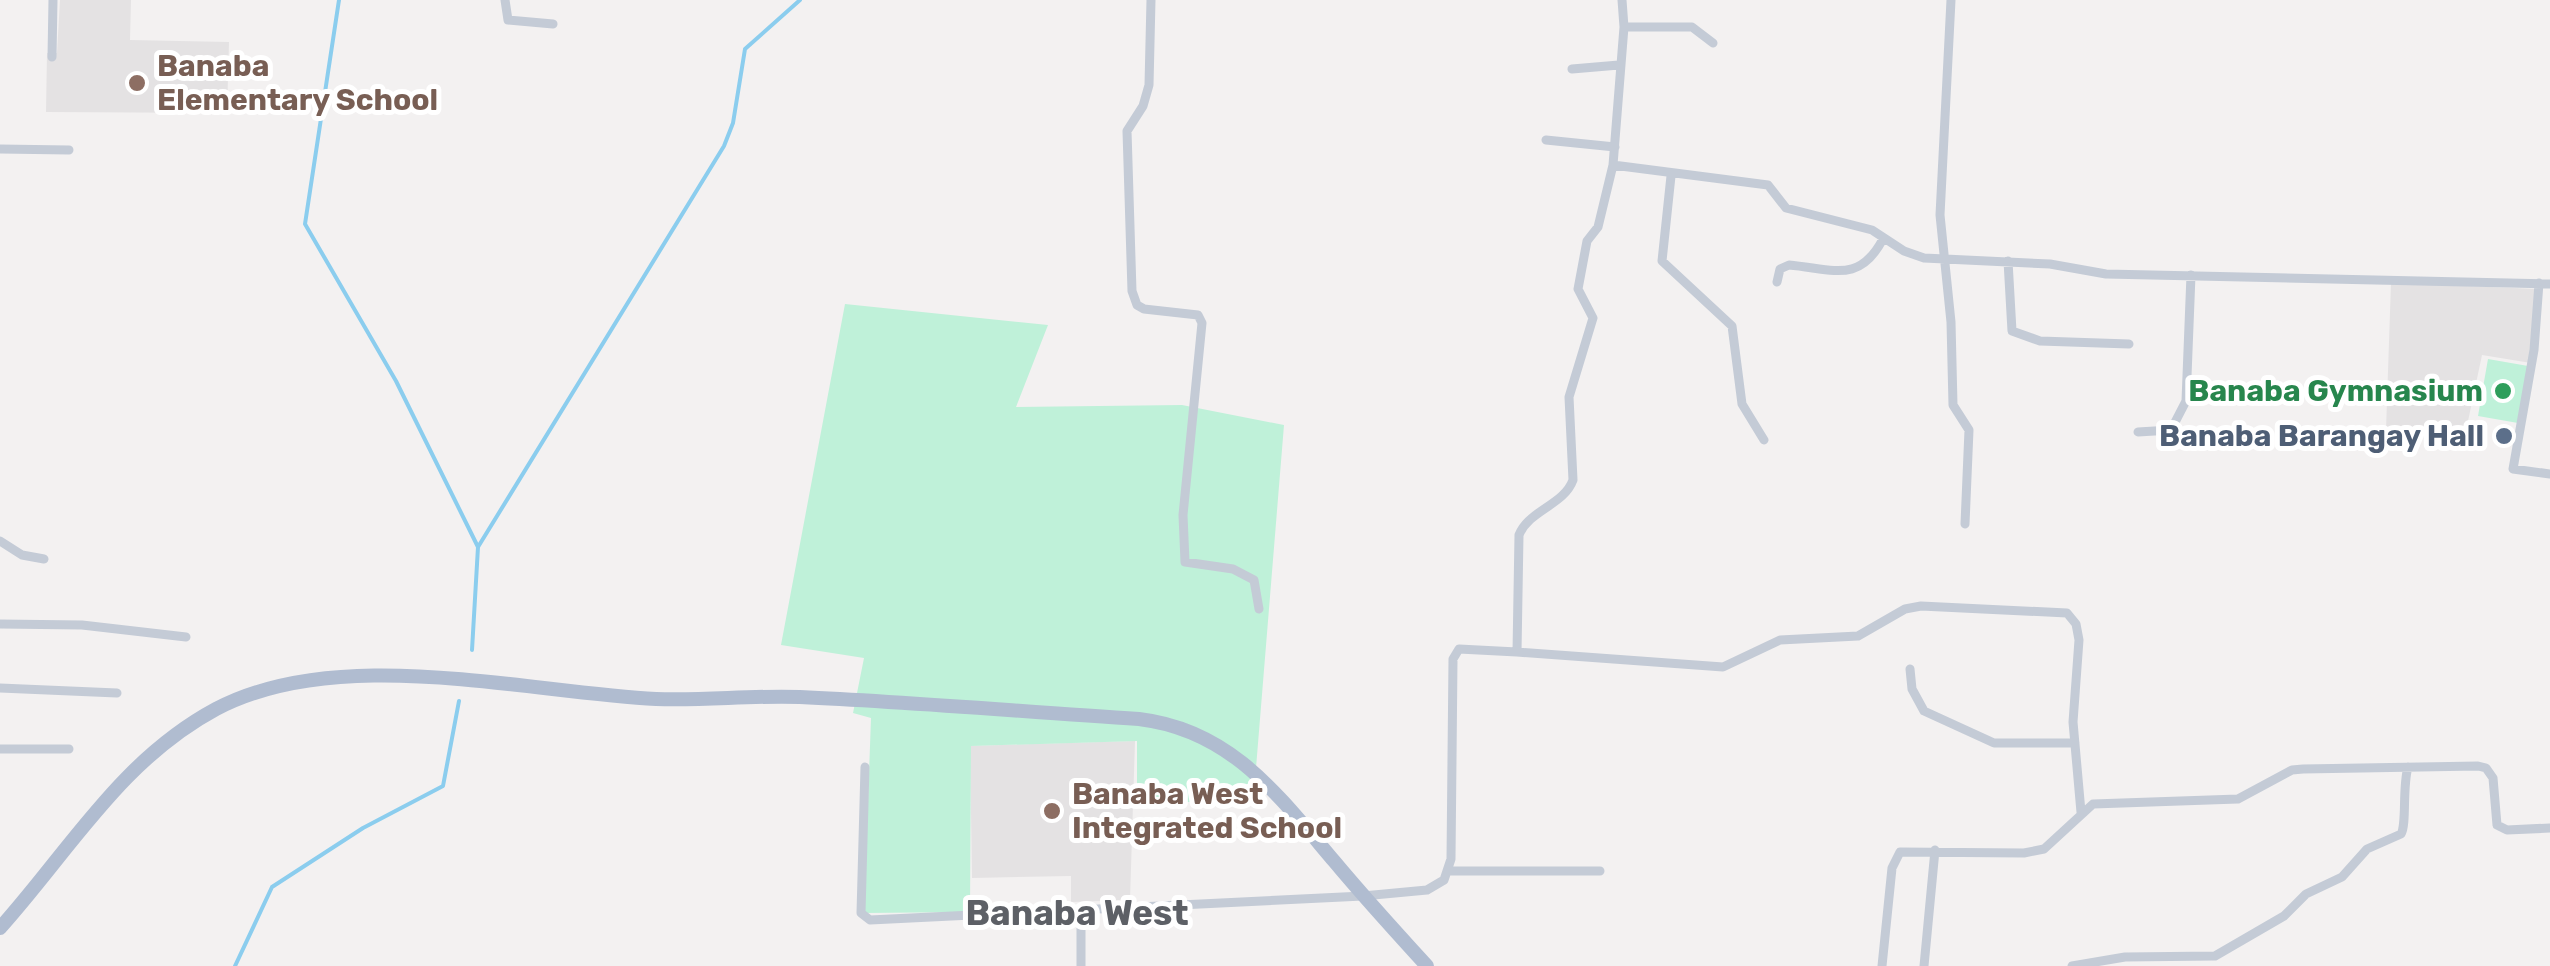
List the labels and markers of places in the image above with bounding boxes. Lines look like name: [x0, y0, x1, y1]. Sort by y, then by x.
place label: Banaba Elementary School: [157, 48, 438, 118]
marker: Banaba Elementary School: [126, 72, 148, 94]
place label: Banaba Gymnasium: [2188, 373, 2483, 409]
marker: Banaba Gymnasium: [2492, 380, 2514, 402]
place label: Banaba Barangay Hall: [2159, 418, 2484, 454]
marker: Banaba Barangay Hall: [2493, 425, 2515, 447]
place label: Banaba West Integrated School: [1072, 776, 1342, 846]
marker: Banaba West Integrated School: [1041, 800, 1063, 822]

